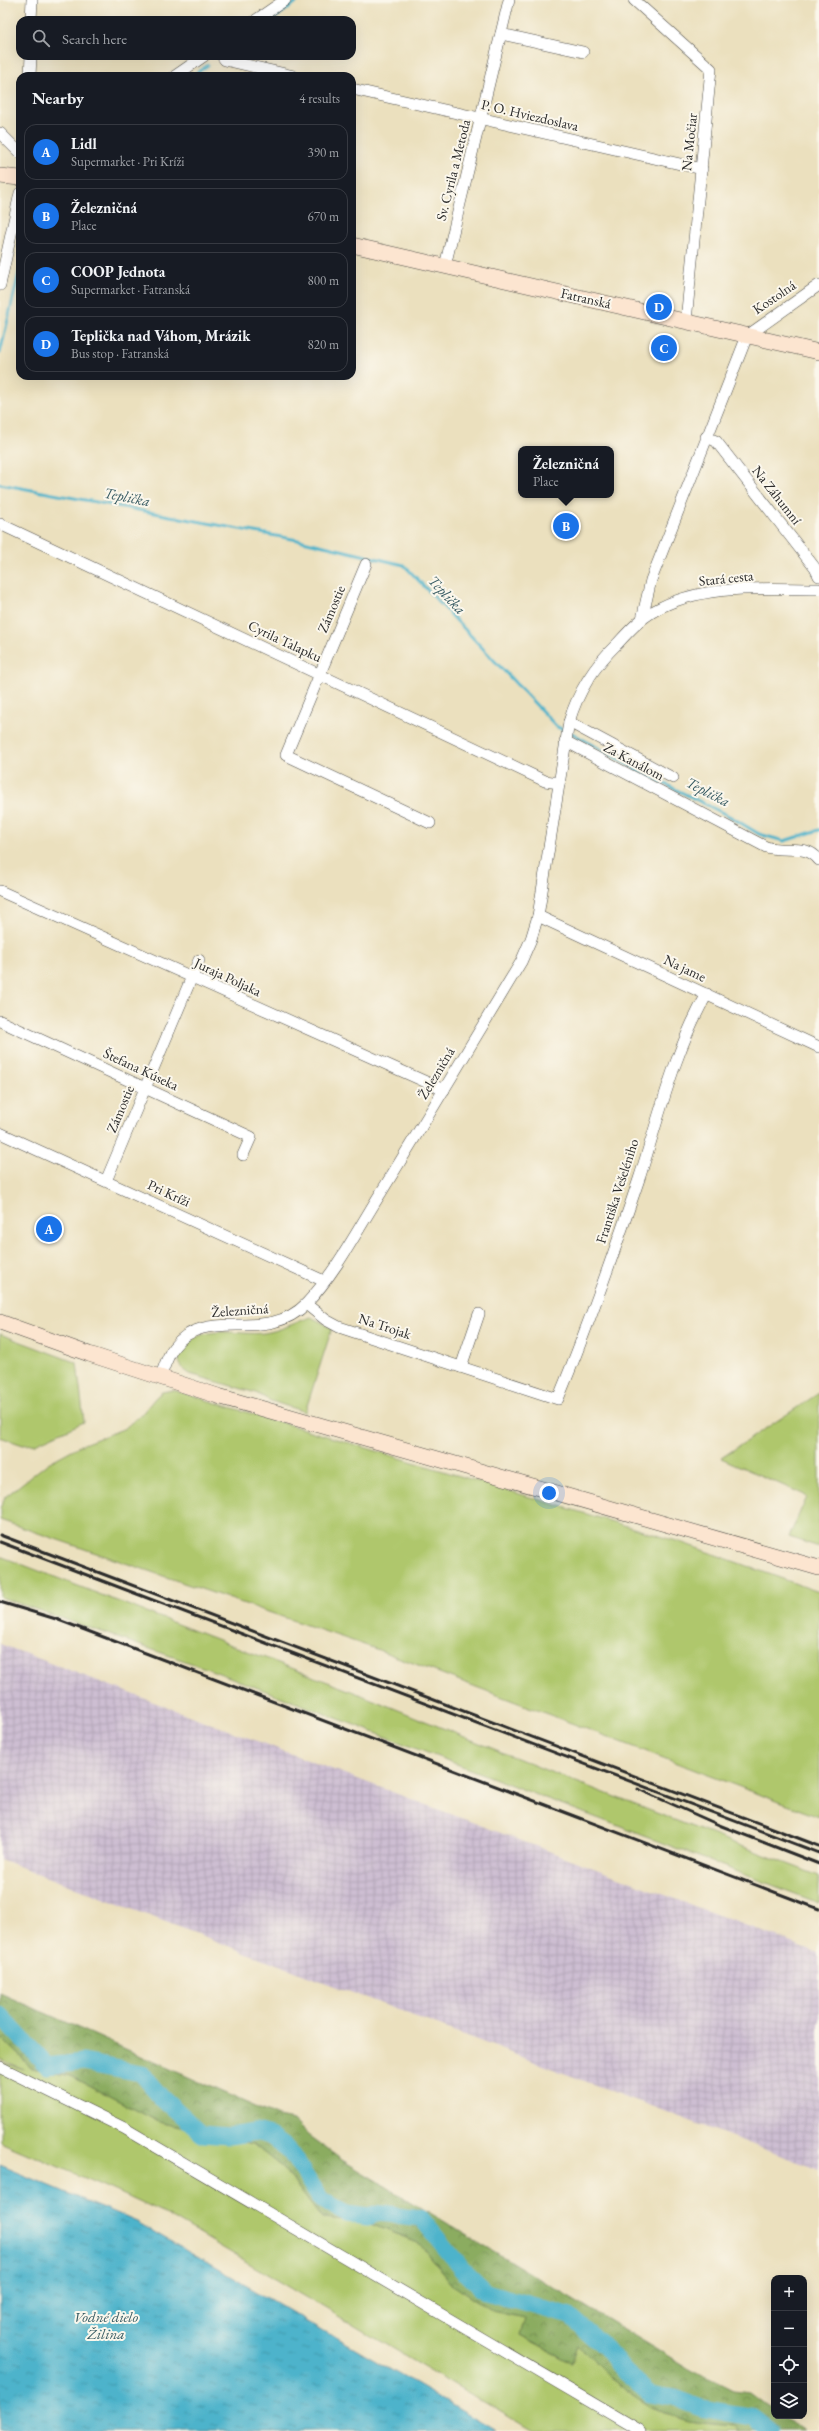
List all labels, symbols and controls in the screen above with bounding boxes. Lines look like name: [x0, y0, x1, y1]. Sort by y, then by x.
search box: [16, 16, 356, 60]
icon: search: [30, 27, 52, 49]
text: Search here: [62, 29, 127, 48]
text: Nearby: [32, 87, 84, 109]
text: 4 results: [299, 90, 340, 107]
street label: P. O. Hviezdoslava: [480, 95, 581, 135]
street label: Na Močiar: [677, 112, 701, 172]
street label: Sv. Cyrila a Metoda: [432, 117, 474, 223]
text: Lidl: [71, 134, 97, 153]
text: A: [41, 144, 51, 161]
text: 390 m: [308, 144, 339, 161]
text: Supermarket · Pri Kríži: [71, 153, 185, 170]
text: Železničná: [71, 198, 137, 217]
text: B: [42, 208, 50, 225]
text: 670 m: [308, 208, 339, 225]
text: Place: [71, 217, 97, 234]
text: COOP Jednota: [71, 262, 165, 281]
text: C: [41, 272, 51, 289]
text: 800 m: [308, 272, 339, 289]
street label: Kostolná: [749, 276, 799, 318]
text: Supermarket · Fatranská: [71, 281, 190, 298]
street label: Fatranská: [559, 283, 613, 313]
pin: D: [646, 292, 672, 322]
text: Teplička nad Váhom, Mrázik: [71, 326, 250, 345]
pin: C: [651, 333, 677, 363]
text: D: [41, 336, 51, 353]
text: 820 m: [308, 336, 339, 353]
text: Bus stop · Fatranská: [71, 345, 169, 362]
popup: [518, 446, 614, 498]
text: Železničná: [533, 454, 599, 473]
street label: Na Záhumní: [748, 462, 806, 528]
text: Place: [533, 473, 559, 490]
water label: Teplička: [102, 483, 152, 510]
pin: B: [553, 511, 579, 541]
street label: Stará cesta: [698, 566, 755, 590]
water label: Teplička: [425, 571, 470, 618]
street label: Zámostie: [313, 582, 349, 635]
street label: Cyrila Talapku: [245, 616, 325, 666]
street label: Za Kanálom: [601, 738, 668, 785]
water label: Teplička: [683, 772, 733, 811]
street label: Na jame: [661, 950, 709, 986]
street label: Juraja Poljaka: [191, 953, 265, 1001]
street label: Železničná: [414, 1043, 459, 1102]
street label: Štefana Kúseka: [101, 1044, 182, 1094]
street label: Zámostie: [102, 1082, 138, 1135]
street label: Františka Vešeléniho: [592, 1136, 642, 1246]
street label: Pri Kríži: [145, 1175, 194, 1211]
pin: A: [36, 1214, 62, 1244]
street label: Železničná: [211, 1299, 270, 1321]
street label: Na Trojak: [356, 1309, 414, 1343]
your location: [539, 1483, 559, 1503]
map controls: [771, 2275, 807, 2419]
button: +: [771, 2275, 807, 2311]
water label: Vodné dielo Žilina: [74, 2307, 139, 2343]
button: −: [771, 2311, 807, 2347]
button: locate: [771, 2347, 807, 2383]
button: layers: [771, 2383, 807, 2419]

